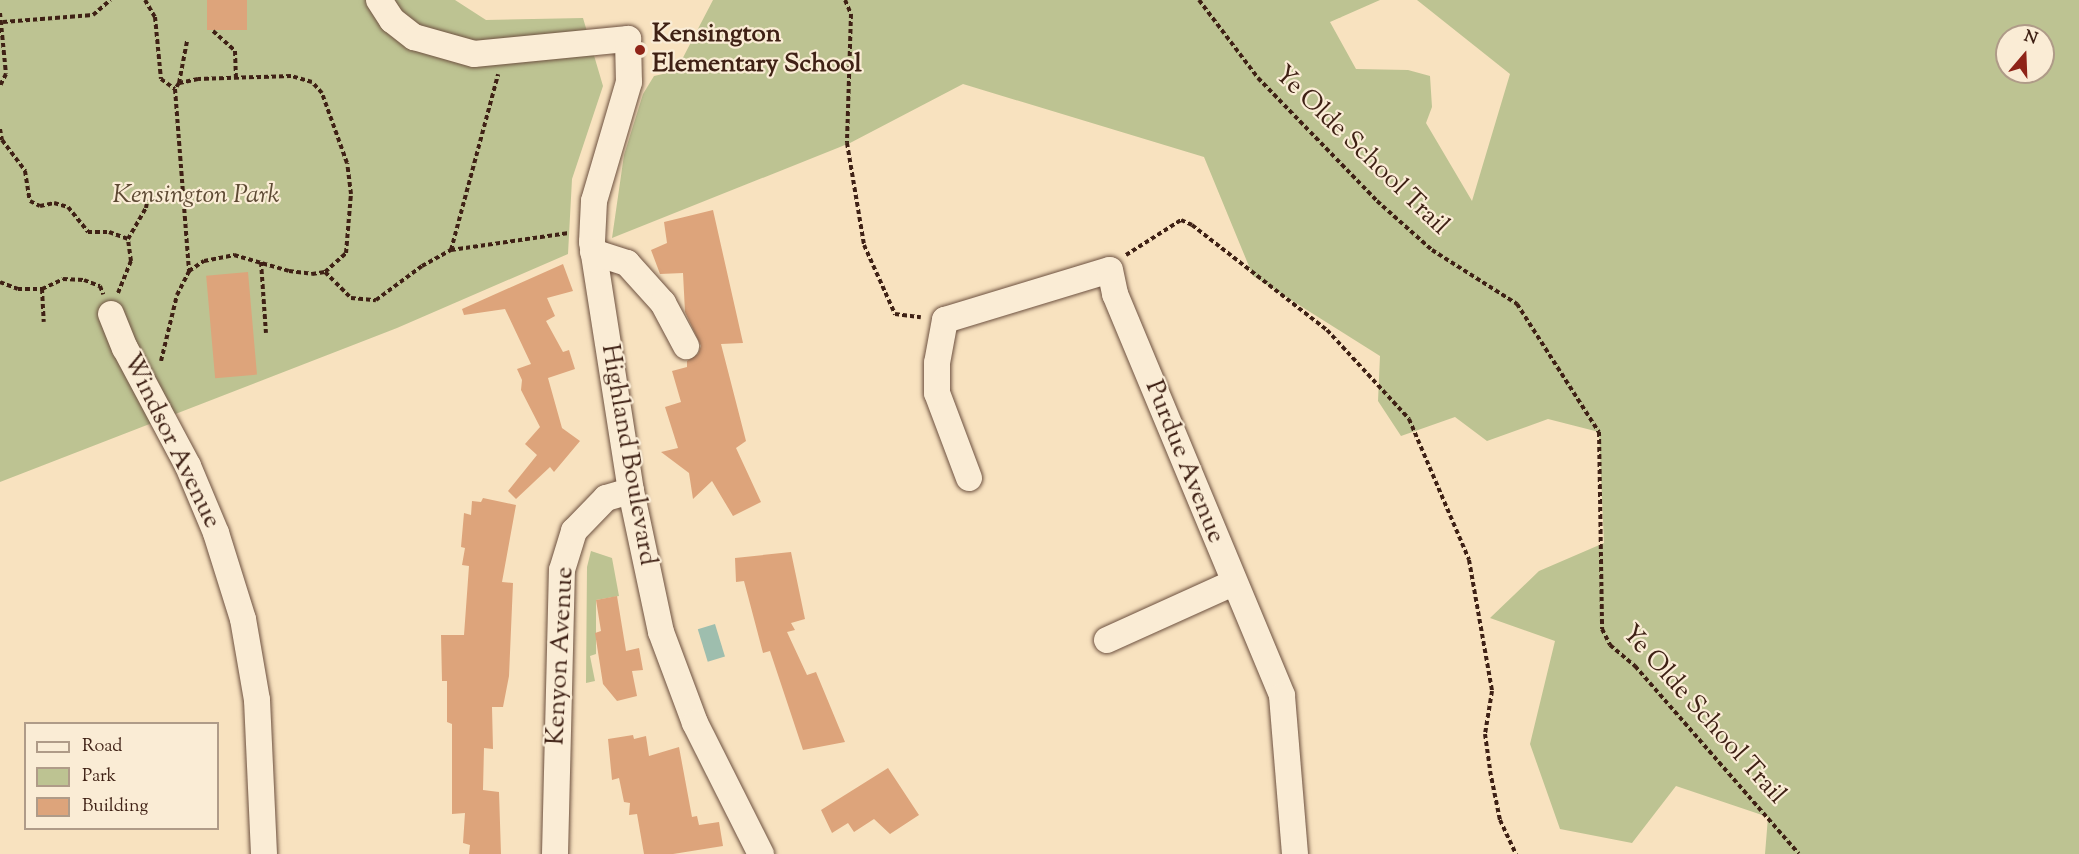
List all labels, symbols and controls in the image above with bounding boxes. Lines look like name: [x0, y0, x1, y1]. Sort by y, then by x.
place label: Kensington Elementary School: [652, 19, 862, 80]
north arrow: [1995, 24, 2055, 84]
text: N: [2021, 25, 2040, 51]
marker: Kensington Elementary School: [633, 43, 647, 57]
street label: Ye Olde School Trail: [1267, 60, 1455, 242]
park label: Kensington Park: [113, 180, 279, 212]
street label: Highland Boulevard: [593, 342, 663, 568]
street label: Windsor Avenue: [115, 348, 227, 534]
street label: Purdue Avenue: [1137, 376, 1231, 548]
street label: Kenyon Avenue: [541, 566, 581, 746]
street label: Ye Olde School Trail: [1614, 619, 1792, 811]
legend: [24, 722, 219, 830]
text: Road: [82, 734, 122, 760]
text: Park: [82, 764, 116, 790]
text: Building: [82, 794, 148, 820]

